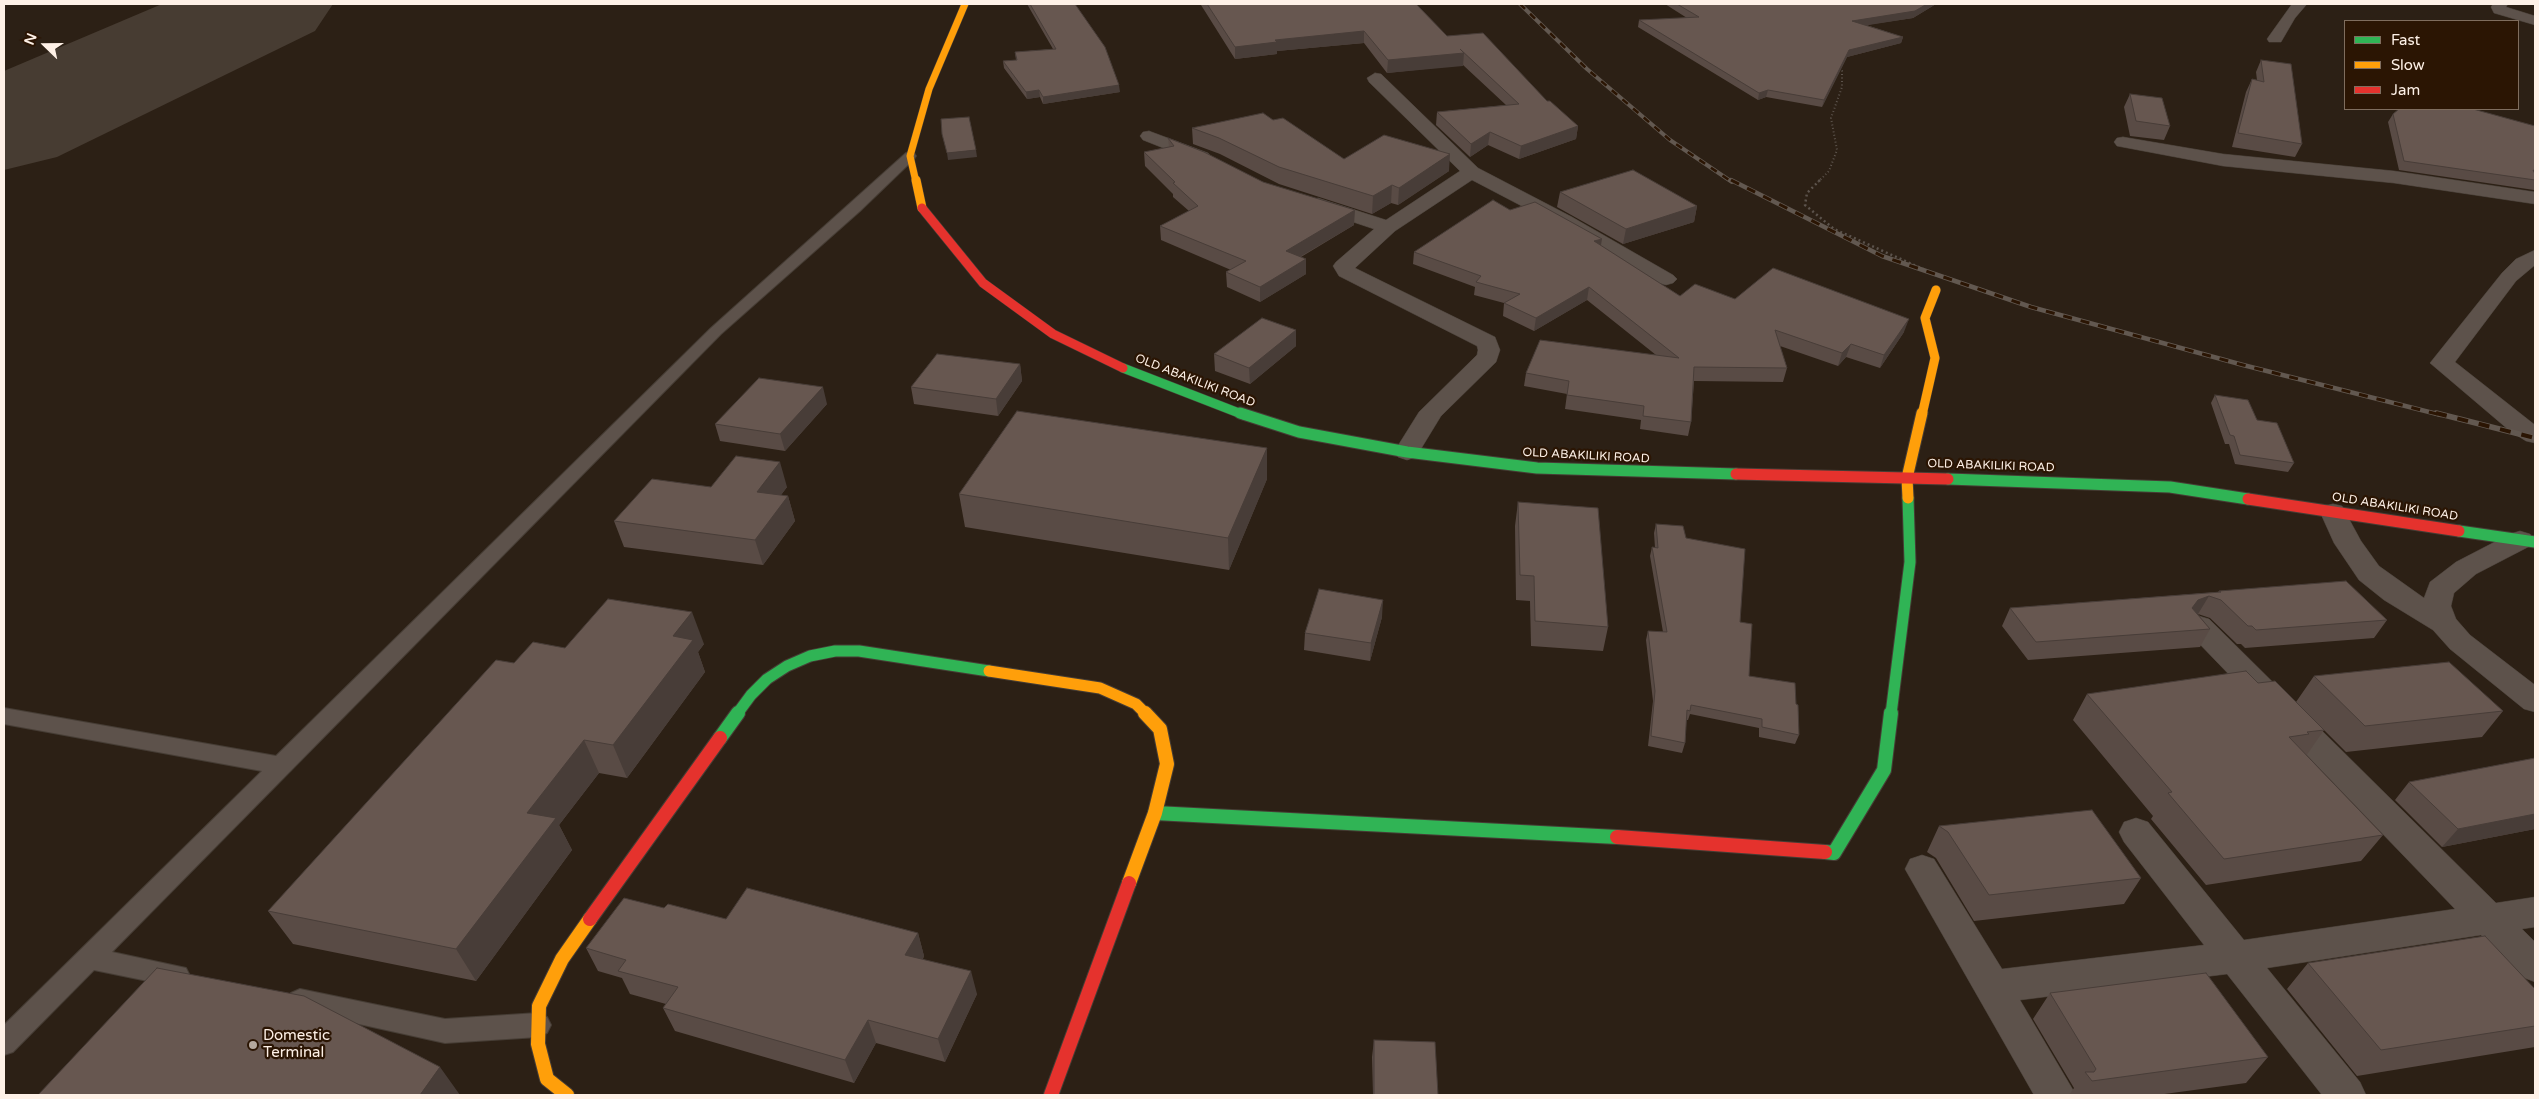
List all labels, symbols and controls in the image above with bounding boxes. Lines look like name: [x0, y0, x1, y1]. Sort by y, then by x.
north arrow: [20, 20, 70, 70]
legend: [2344, 20, 2519, 110]
text: N: [21, 31, 41, 48]
text: Fast: [2391, 31, 2420, 49]
text: Slow: [2391, 56, 2425, 74]
text: Jam: [2391, 81, 2420, 99]
street label: OLD ABAKILIKI ROAD: [1133, 351, 1257, 411]
street label: OLD ABAKILIKI ROAD: [1522, 445, 1650, 467]
street label: OLD ABAKILIKI ROAD: [1927, 457, 2055, 475]
street label: OLD ABAKILIKI ROAD: [2331, 490, 2459, 524]
place label: Domestic Terminal: [263, 1027, 330, 1062]
marker: Domestic Terminal: [247, 1039, 259, 1051]

